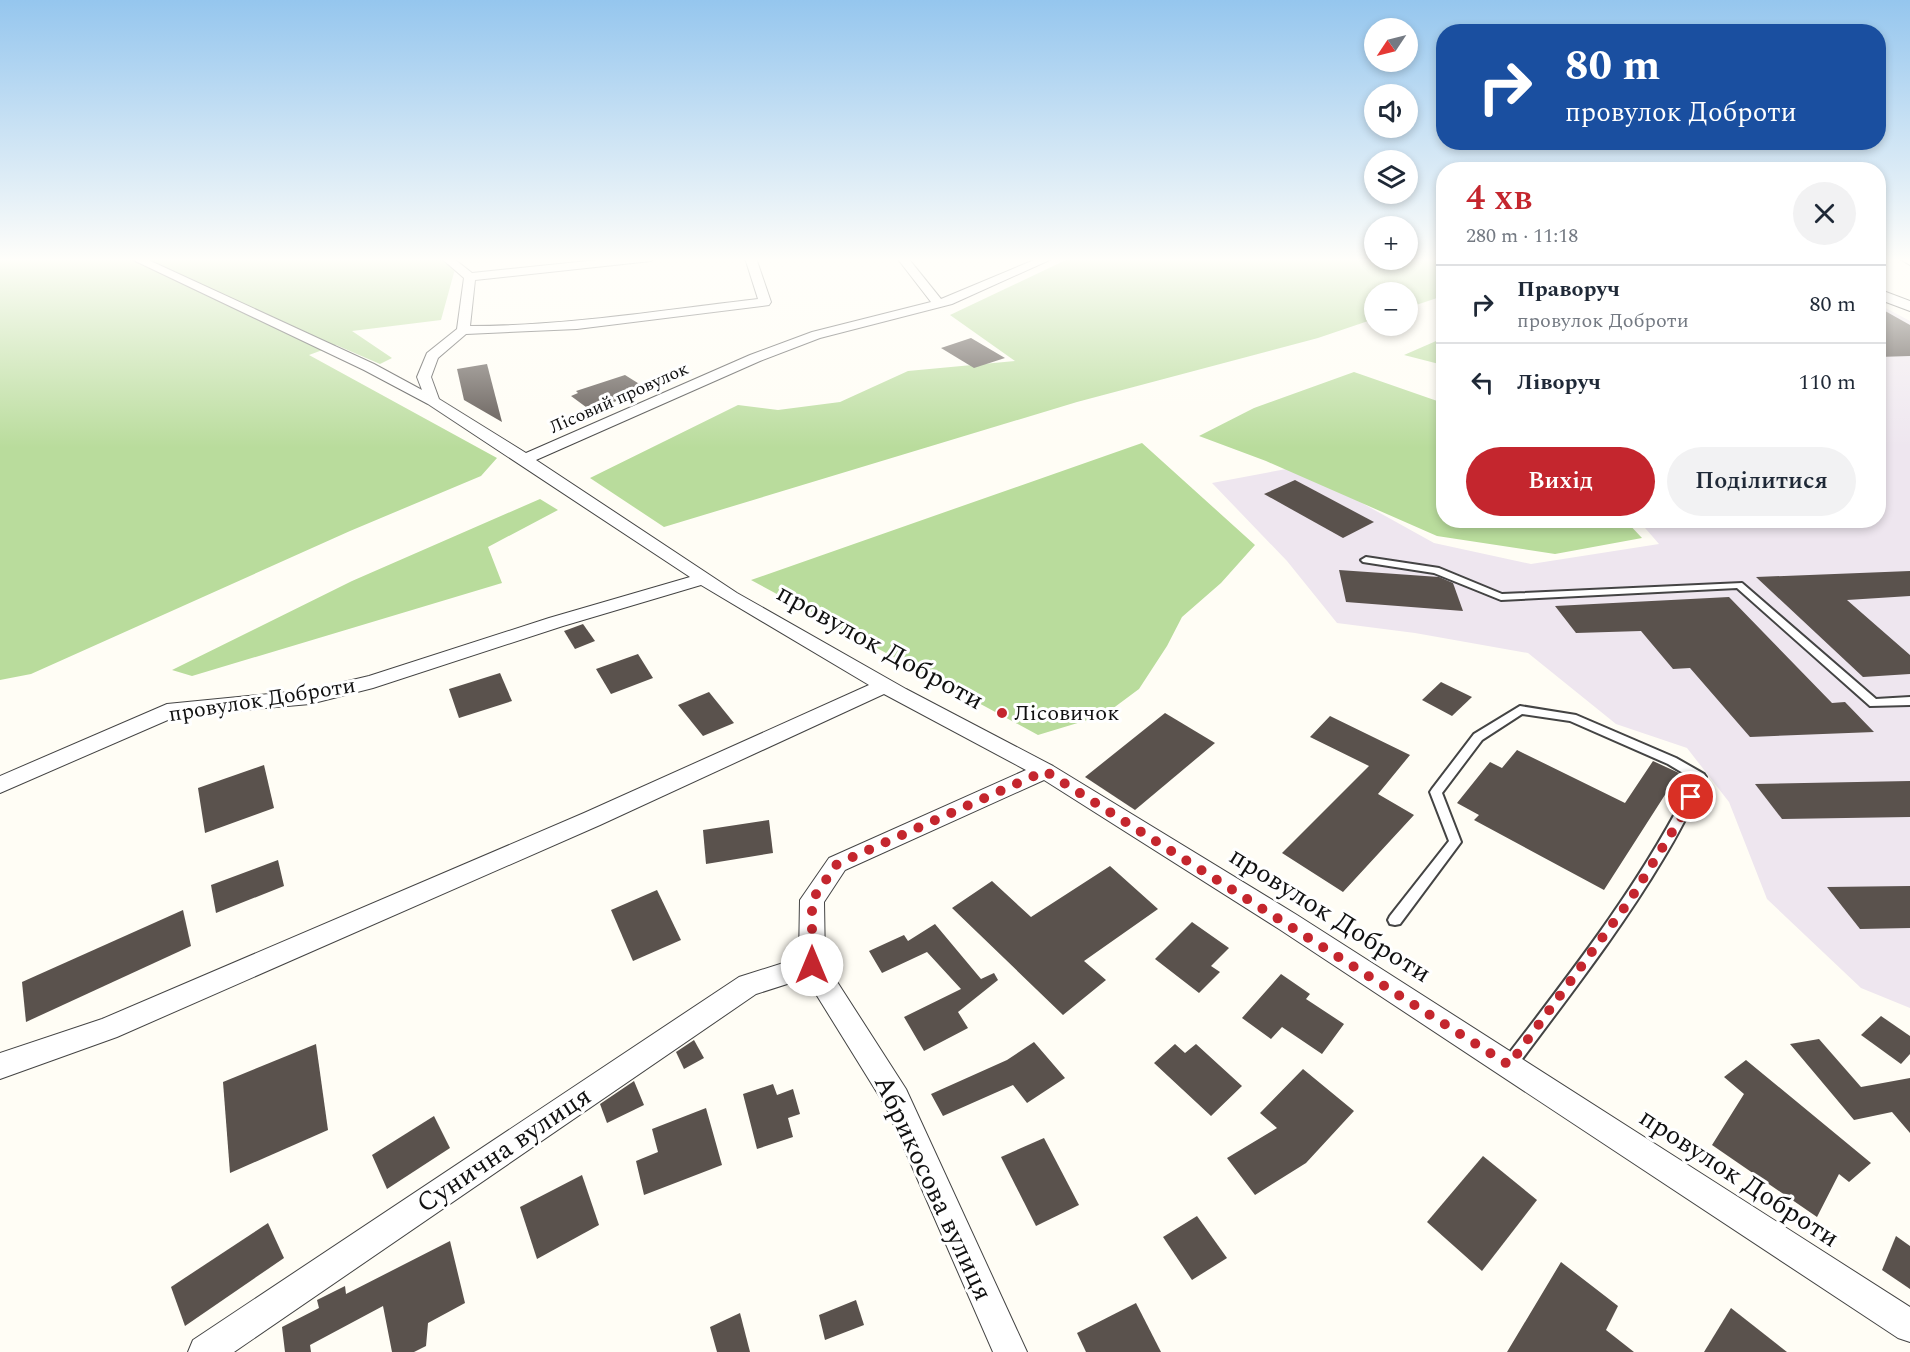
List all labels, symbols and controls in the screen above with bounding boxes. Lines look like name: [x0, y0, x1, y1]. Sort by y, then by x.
north arrow: [1364, 18, 1418, 72]
map controls: [1364, 18, 1418, 336]
text: 80 m: [1565, 35, 1660, 98]
icon: right: [1466, 48, 1544, 126]
button: sound: [1364, 84, 1418, 138]
text: провулок Доброти: [1565, 92, 1797, 134]
button: layers: [1364, 150, 1418, 204]
text: 4 хв: [1466, 171, 1532, 226]
button: close: [1793, 182, 1856, 245]
button: +: [1364, 216, 1418, 270]
text: 280 m · 11:18: [1466, 221, 1578, 251]
text: Праворуч: [1517, 273, 1620, 306]
button: −: [1364, 282, 1418, 336]
icon: right: [1466, 288, 1499, 321]
text: 80 m: [1810, 288, 1856, 321]
text: провулок Доброти: [1517, 306, 1689, 336]
street label: Лісовий провулок: [545, 355, 693, 441]
icon: left: [1466, 366, 1499, 399]
text: Ліворуч: [1517, 366, 1601, 399]
text: 110 m: [1799, 366, 1856, 399]
button: Вихід: [1466, 447, 1655, 516]
button: Поділитися: [1667, 447, 1856, 516]
street label: провулок Доброти: [768, 572, 992, 722]
street label: провулок Доброти: [166, 669, 358, 731]
place label: Лісовичок: [1014, 697, 1119, 730]
marker: Лісовичок: [995, 706, 1009, 720]
pin: [1665, 771, 1716, 822]
icon: arrive: [1674, 780, 1707, 813]
street label: провулок Доброти: [1221, 836, 1439, 994]
position arrow: [780, 933, 844, 997]
street label: Абрикосова вулиця: [862, 1068, 1004, 1308]
street label: Сунична вулиця: [408, 1076, 600, 1224]
street label: провулок Доброти: [1630, 1097, 1848, 1259]

